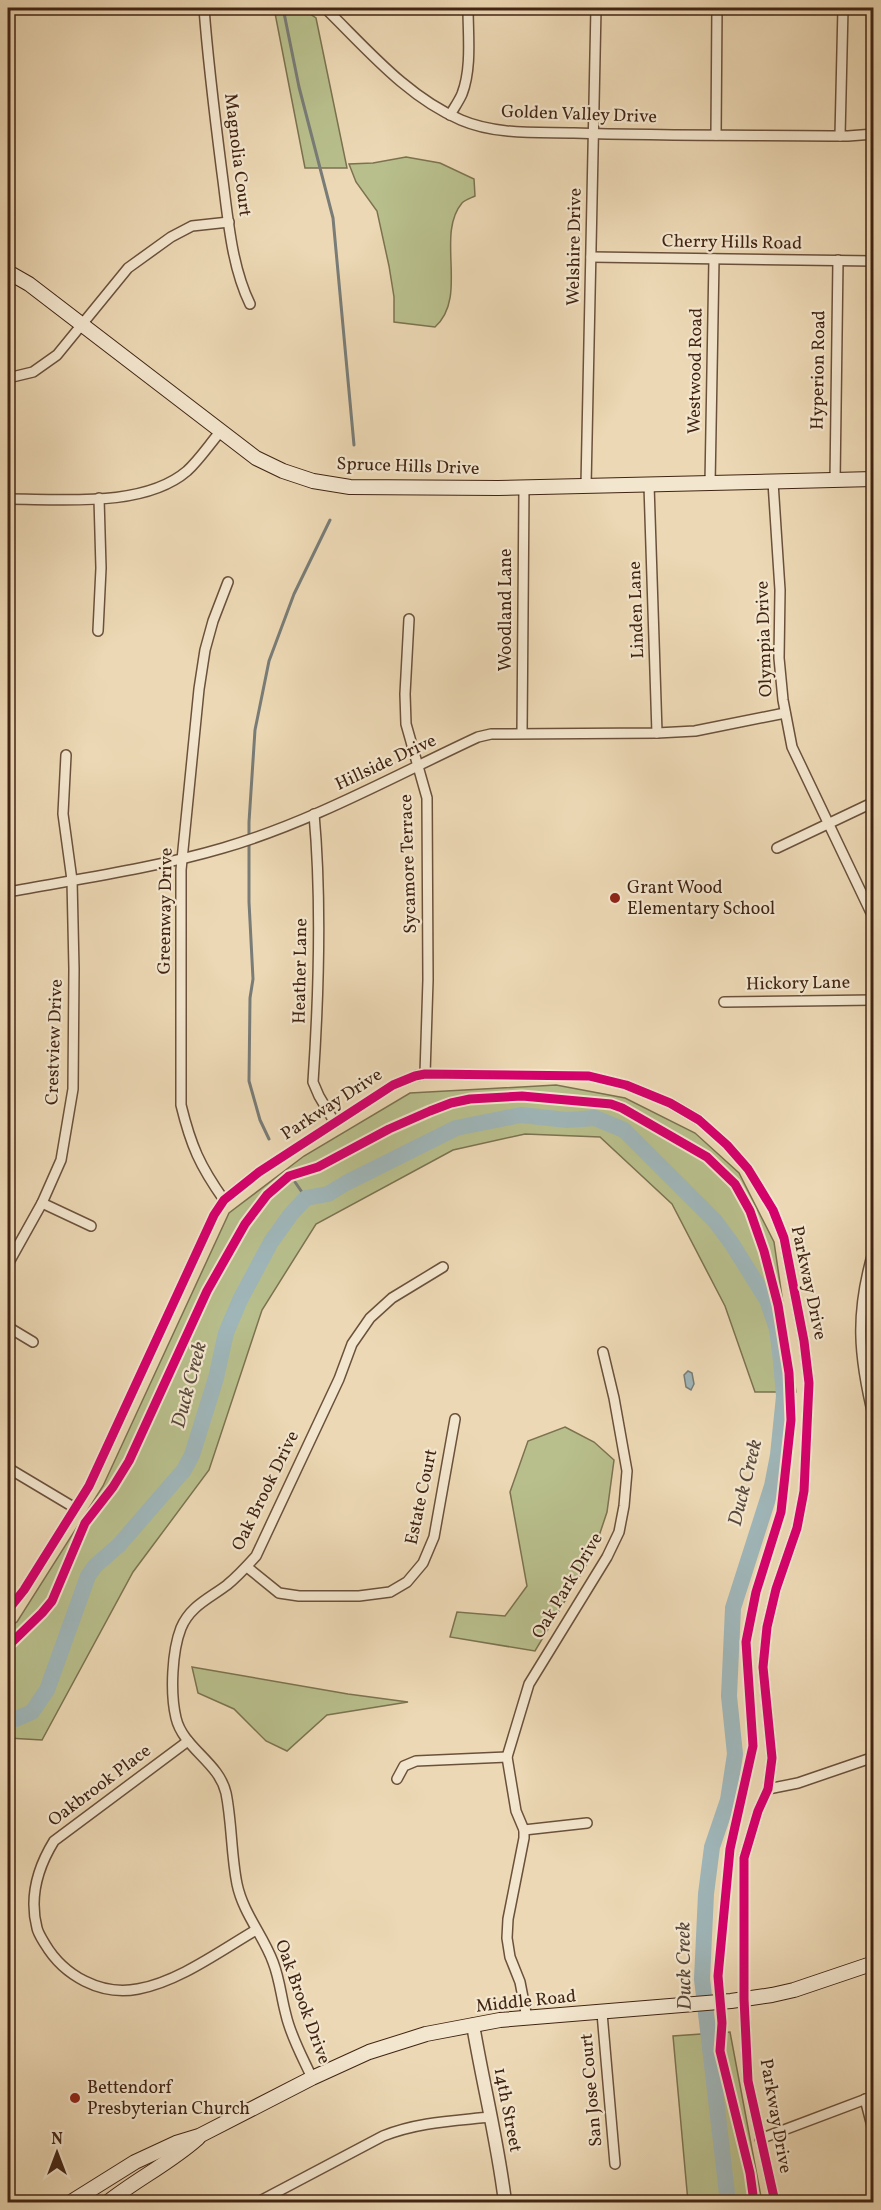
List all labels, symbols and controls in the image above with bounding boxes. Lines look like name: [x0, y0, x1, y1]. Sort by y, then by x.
street label: Magnolia Court: [217, 92, 257, 218]
street label: Golden Valley Drive: [501, 100, 657, 130]
street label: Welshire Drive: [561, 188, 589, 306]
street label: Cherry Hills Road: [661, 229, 803, 257]
street label: Westwood Road: [682, 308, 710, 434]
street label: Hyperion Road: [805, 310, 833, 430]
street label: Spruce Hills Drive: [336, 452, 480, 482]
street label: Woodland Lane: [494, 548, 519, 672]
street label: Linden Lane: [623, 561, 651, 659]
street label: Olympia Drive: [750, 580, 780, 698]
street label: Hillside Drive: [331, 729, 441, 797]
street label: Sycamore Terrace: [394, 794, 424, 934]
street label: Greenway Drive: [152, 847, 180, 975]
place label: Grant Wood Elementary School: [627, 876, 775, 922]
marker: Grant Wood Elementary School: [608, 891, 622, 905]
street label: Heather Lane: [288, 918, 314, 1024]
street label: Hickory Lane: [746, 971, 850, 997]
street label: Crestview Drive: [40, 979, 70, 1105]
street label: Parkway Drive: [277, 1063, 387, 1147]
street label: Parkway Drive: [784, 1224, 832, 1342]
water label: Duck Creek: [165, 1339, 215, 1431]
street label: Oak Brook Drive: [226, 1427, 306, 1555]
water label: Duck Creek: [722, 1437, 770, 1529]
street label: Estate Court: [400, 1447, 444, 1547]
street label: Oak Park Drive: [526, 1528, 610, 1644]
street label: Oakbrook Place: [43, 1739, 157, 1833]
water label: Duck Creek: [670, 1922, 700, 2010]
street label: Oak Brook Drive: [268, 1936, 336, 2068]
street label: Middle Road: [475, 1984, 577, 2020]
street label: San Jose Court: [575, 2032, 609, 2148]
street label: Parkway Drive: [753, 2057, 797, 2175]
street label: 14th Street: [487, 2066, 527, 2154]
place label: Bettendorf Presbyterian Church: [87, 2076, 250, 2122]
marker: Bettendorf Presbyterian Church: [68, 2091, 82, 2105]
north arrow: [27, 2123, 87, 2183]
text: N: [51, 2129, 63, 2151]

